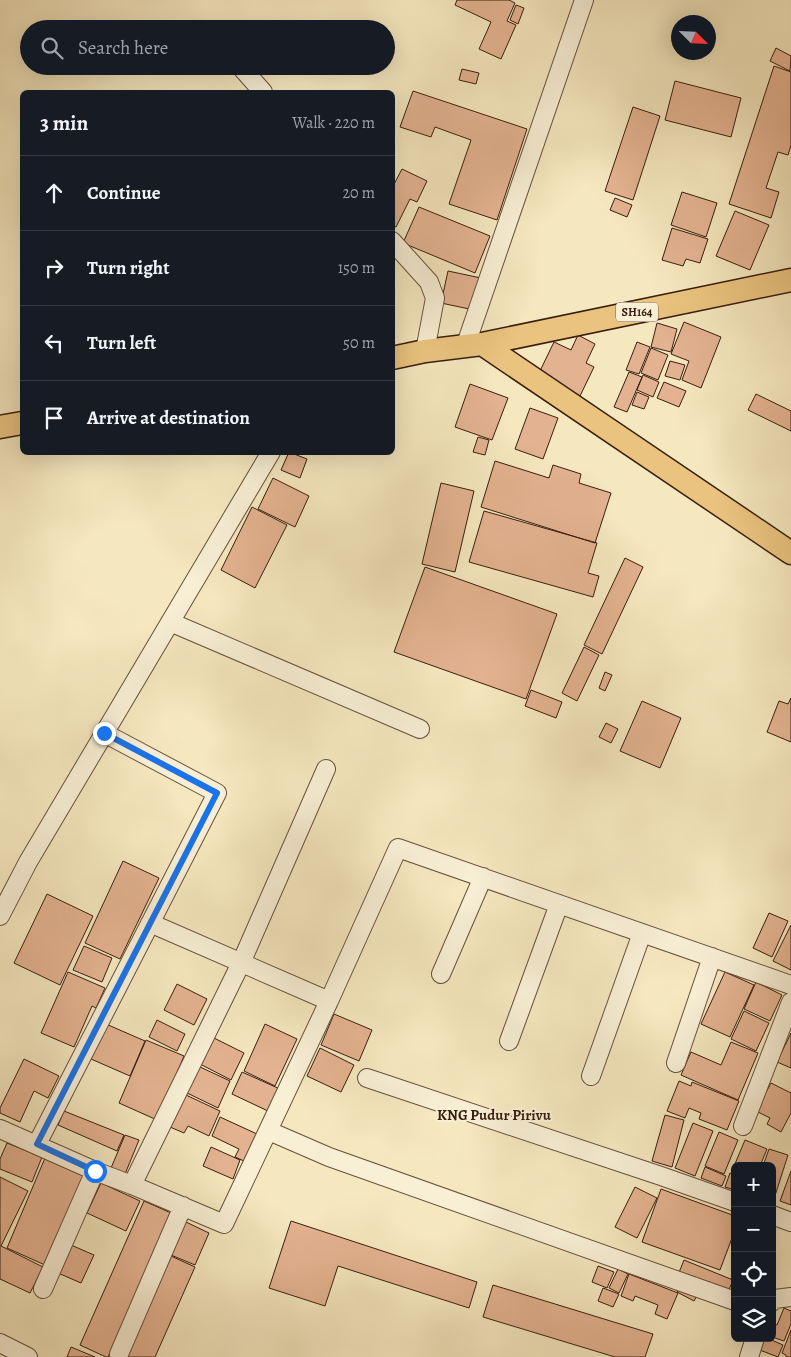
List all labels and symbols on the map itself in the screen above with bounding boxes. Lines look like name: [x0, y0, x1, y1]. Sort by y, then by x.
north arrow: [671, 15, 716, 60]
road number: SH164: [616, 302, 658, 322]
route end: [93, 722, 116, 745]
district label: KNG Pudur Pirivu: [437, 1105, 552, 1125]
route start: [84, 1160, 107, 1183]

